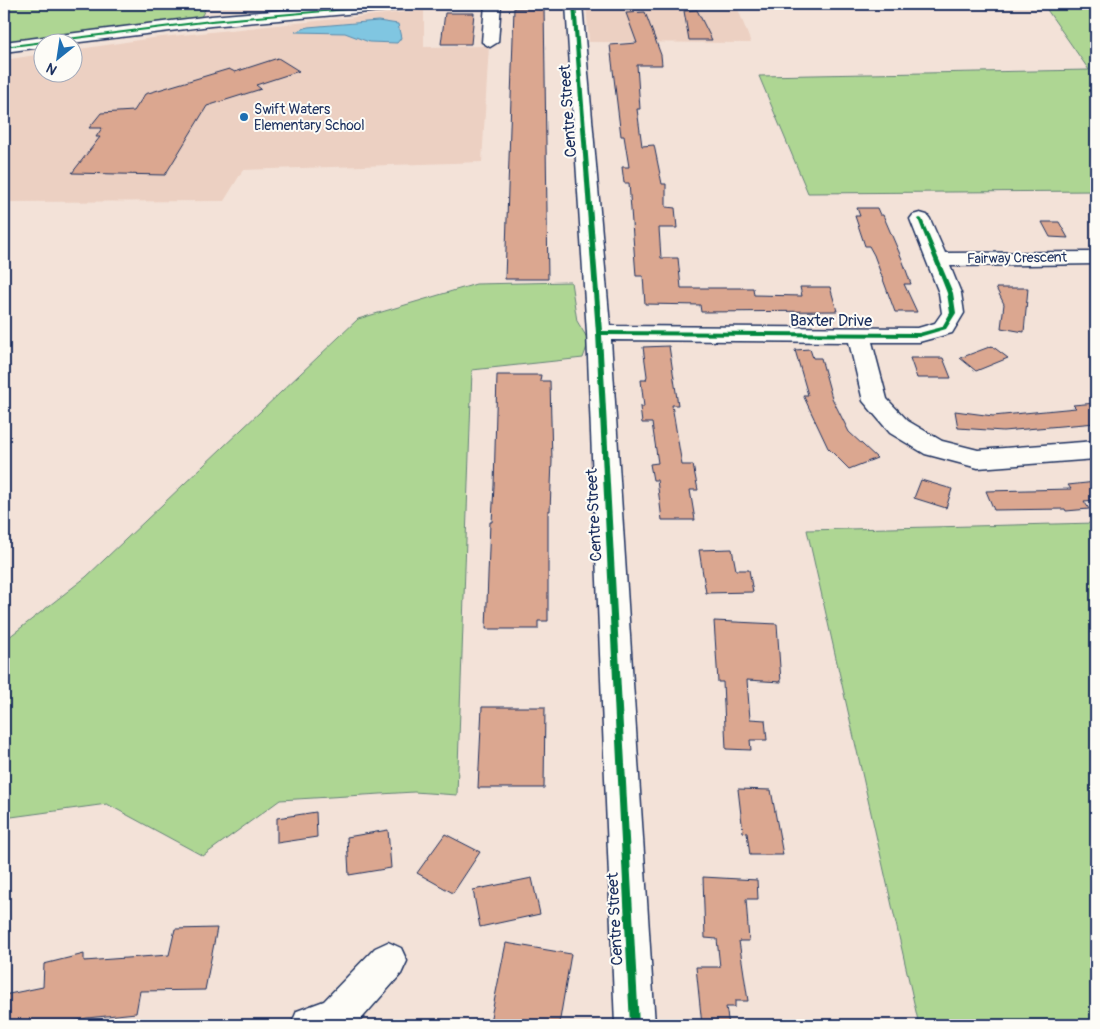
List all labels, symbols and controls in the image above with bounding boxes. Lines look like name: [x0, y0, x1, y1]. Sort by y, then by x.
north arrow: [32, 32, 82, 82]
text: N: [43, 59, 60, 79]
street label: Centre Street: [555, 63, 581, 158]
place label: Swift Waters Elementary School: [254, 101, 365, 134]
marker: Swift Waters Elementary School: [238, 111, 250, 123]
street label: Fairway Crescent: [967, 249, 1068, 267]
street label: Baxter Drive: [790, 311, 872, 331]
street label: Centre Street: [582, 468, 606, 562]
street label: Centre Street: [603, 872, 627, 966]

